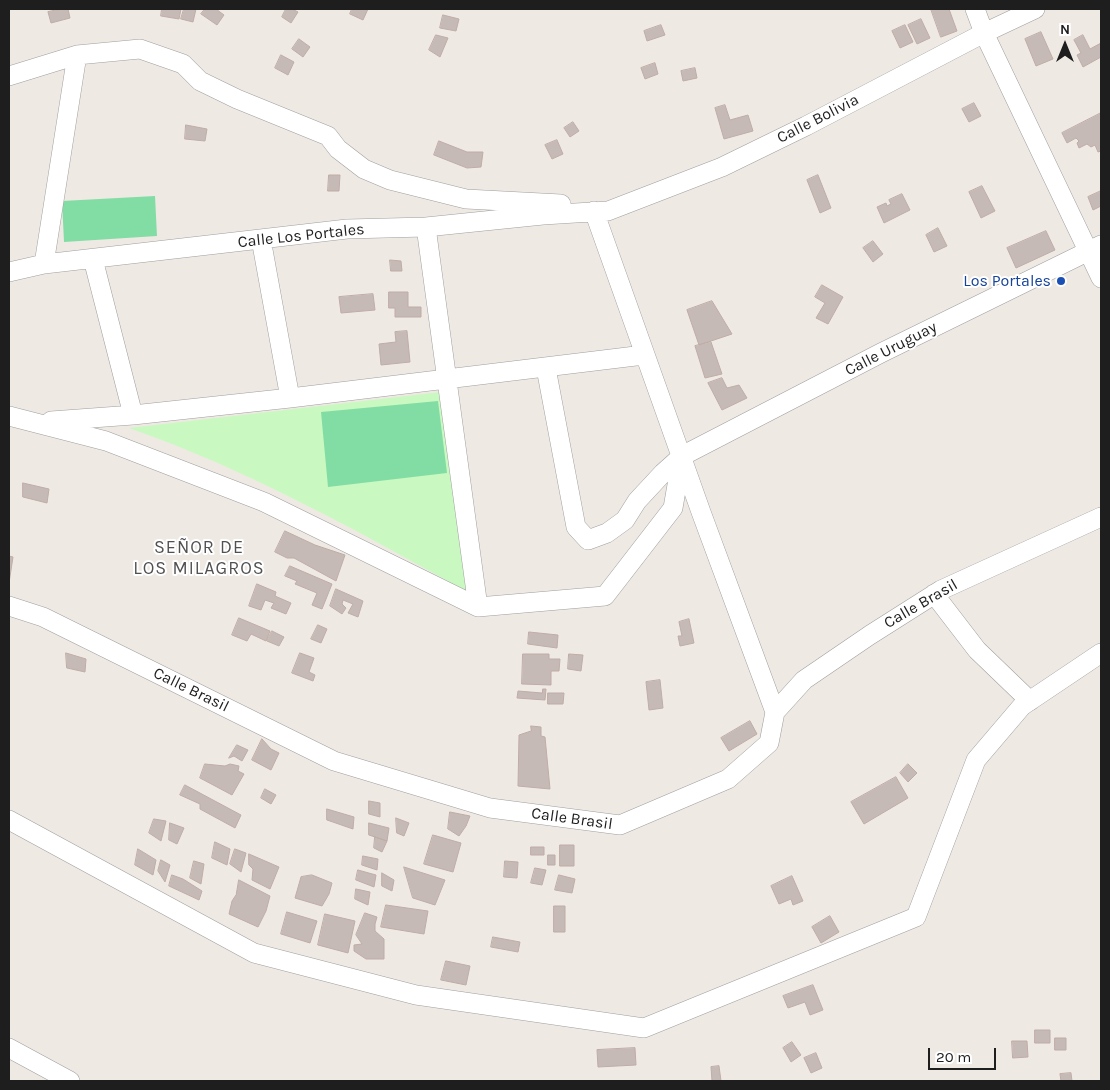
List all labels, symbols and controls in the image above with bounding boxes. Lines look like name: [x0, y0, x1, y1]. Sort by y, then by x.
north arrow: [1040, 20, 1090, 70]
text: N: [1060, 21, 1070, 38]
street label: Calle Bolivia: [774, 90, 862, 148]
street label: Calle Los Portales: [237, 220, 365, 252]
place label: Los Portales: [963, 271, 1051, 291]
marker: Los Portales: [1055, 275, 1067, 287]
street label: Calle Uruguay: [842, 318, 940, 380]
district label: SEÑOR DE LOS MILAGROS: [132, 537, 266, 580]
street label: Calle Brasil: [881, 575, 961, 633]
street label: Calle Brasil: [150, 663, 232, 717]
street label: Calle Brasil: [530, 804, 614, 834]
scale bar: [930, 1038, 998, 1070]
text: 20 m: [936, 1048, 971, 1066]

